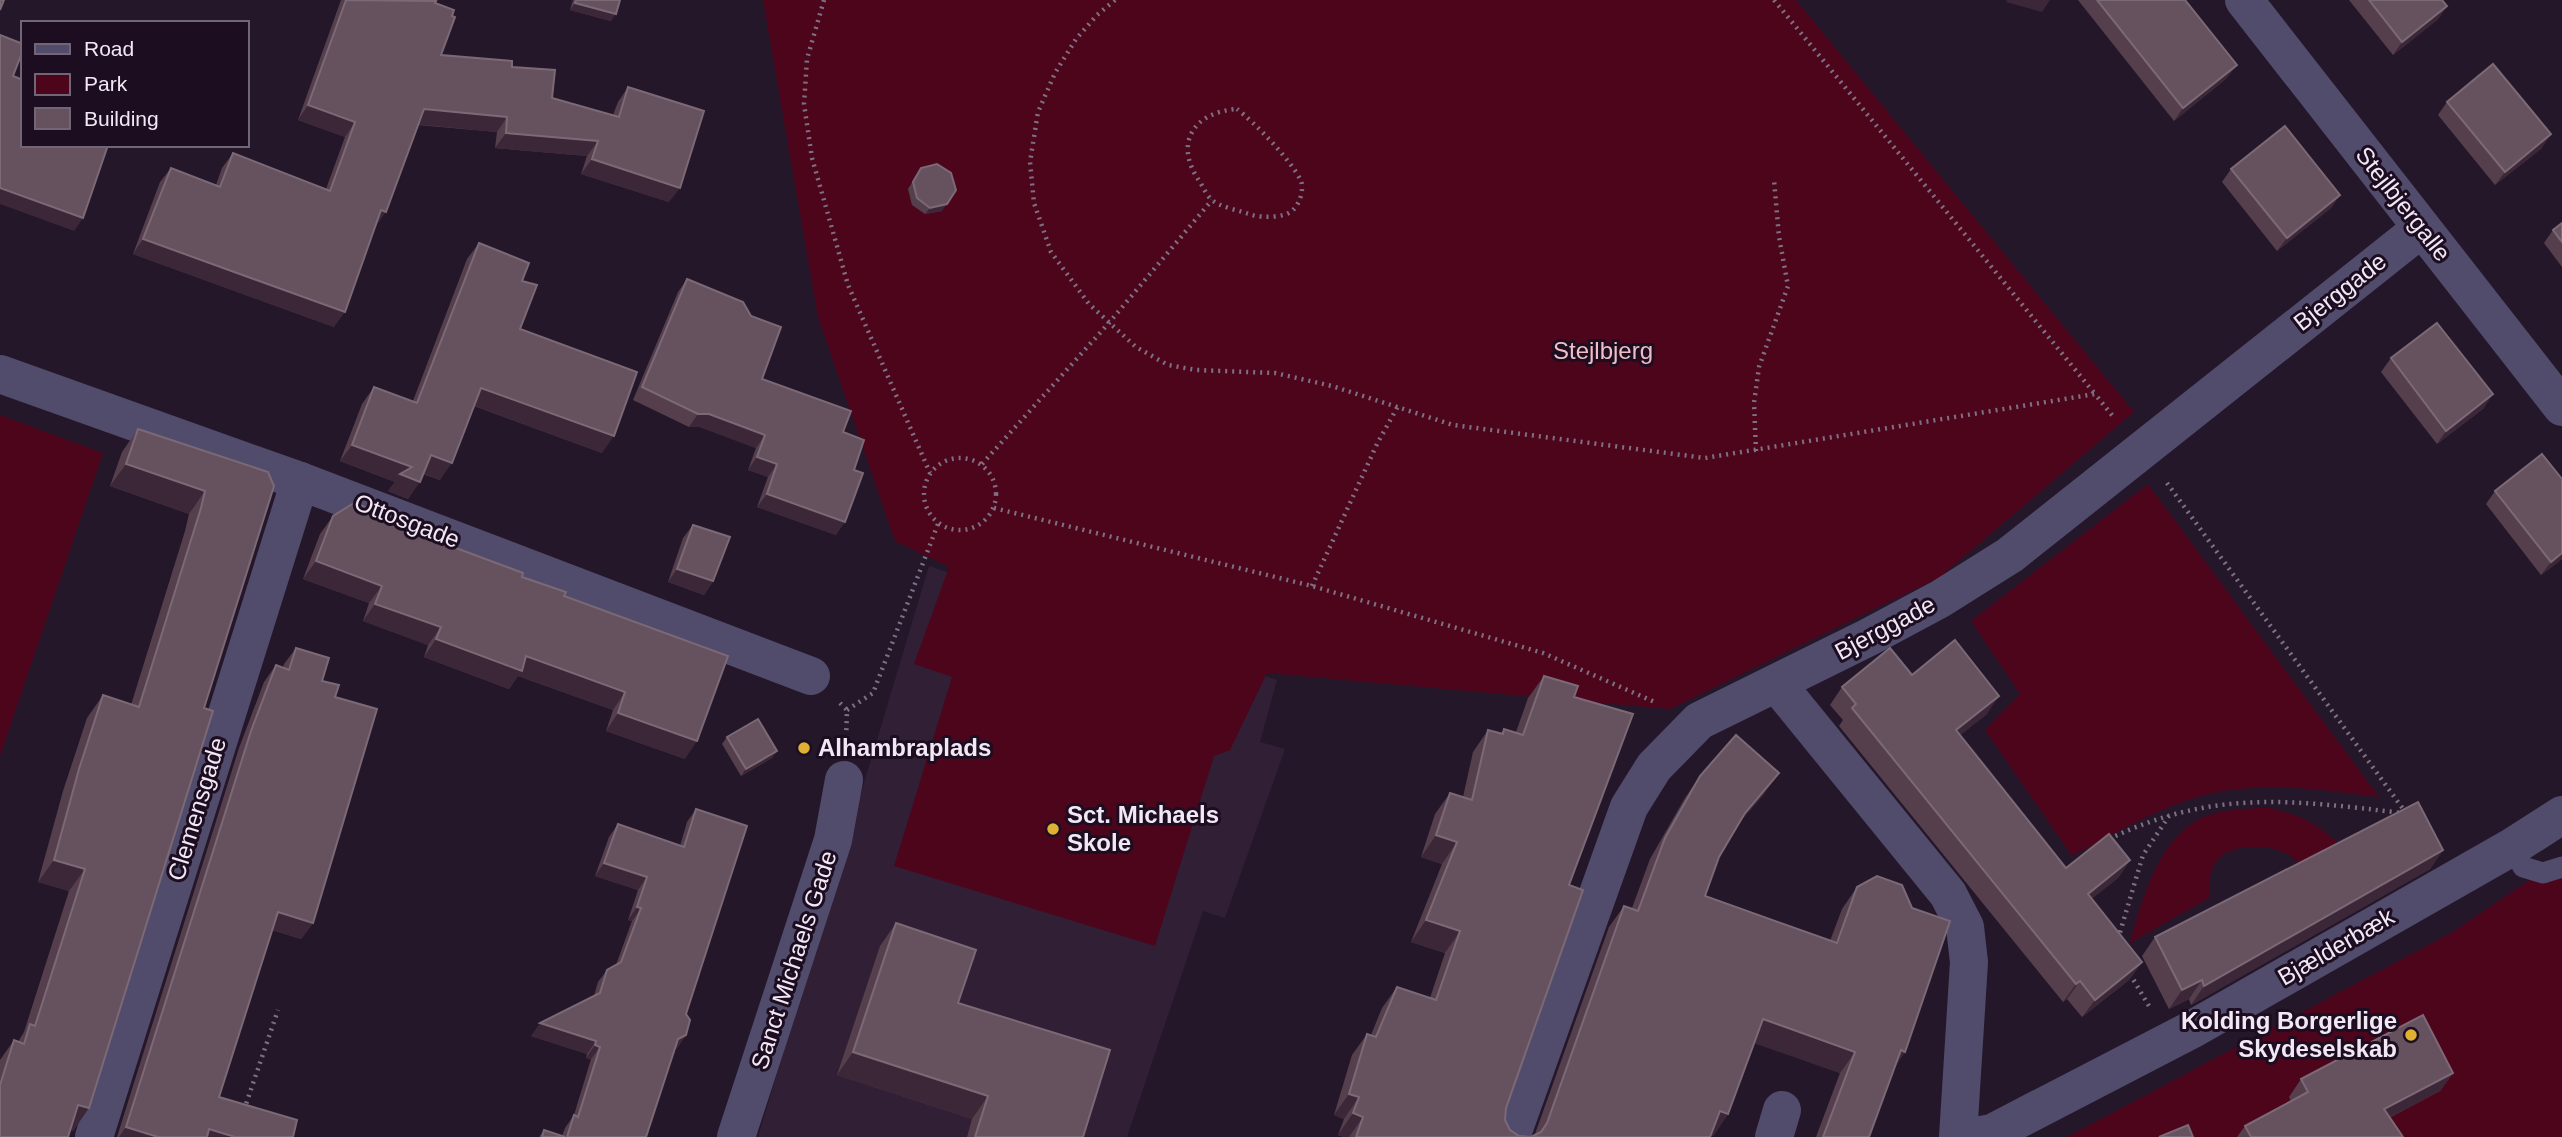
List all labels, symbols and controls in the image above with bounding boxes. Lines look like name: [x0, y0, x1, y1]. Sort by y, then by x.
legend: [21, 21, 248, 147]
text: Road: [84, 37, 134, 60]
text: Park: [84, 72, 128, 95]
text: Building: [84, 107, 159, 130]
street label: Stejlbjergalle: [2350, 141, 2456, 266]
street label: Bjerggade: [2288, 247, 2391, 336]
park label: Stejlbjerg: [1553, 337, 1653, 364]
street label: Ottosgade: [351, 488, 464, 553]
street label: Bjerggade: [1830, 590, 1939, 665]
street label: Clemensgade: [162, 734, 231, 884]
place label: Alhambraplads: [818, 734, 991, 761]
marker: Alhambraplads: [796, 740, 812, 756]
place label: Sct. Michaels Skole: [1067, 801, 1219, 856]
marker: Sct. Michaels Skole: [1045, 821, 1061, 837]
street label: Sanct Michaels Gade: [745, 847, 842, 1072]
street label: Bjælderbæk: [2273, 902, 2399, 991]
place label: Kolding Borgerlige Skydeselskab: [2181, 1007, 2397, 1062]
marker: Kolding Borgerlige Skydeselskab: [2403, 1027, 2419, 1043]

